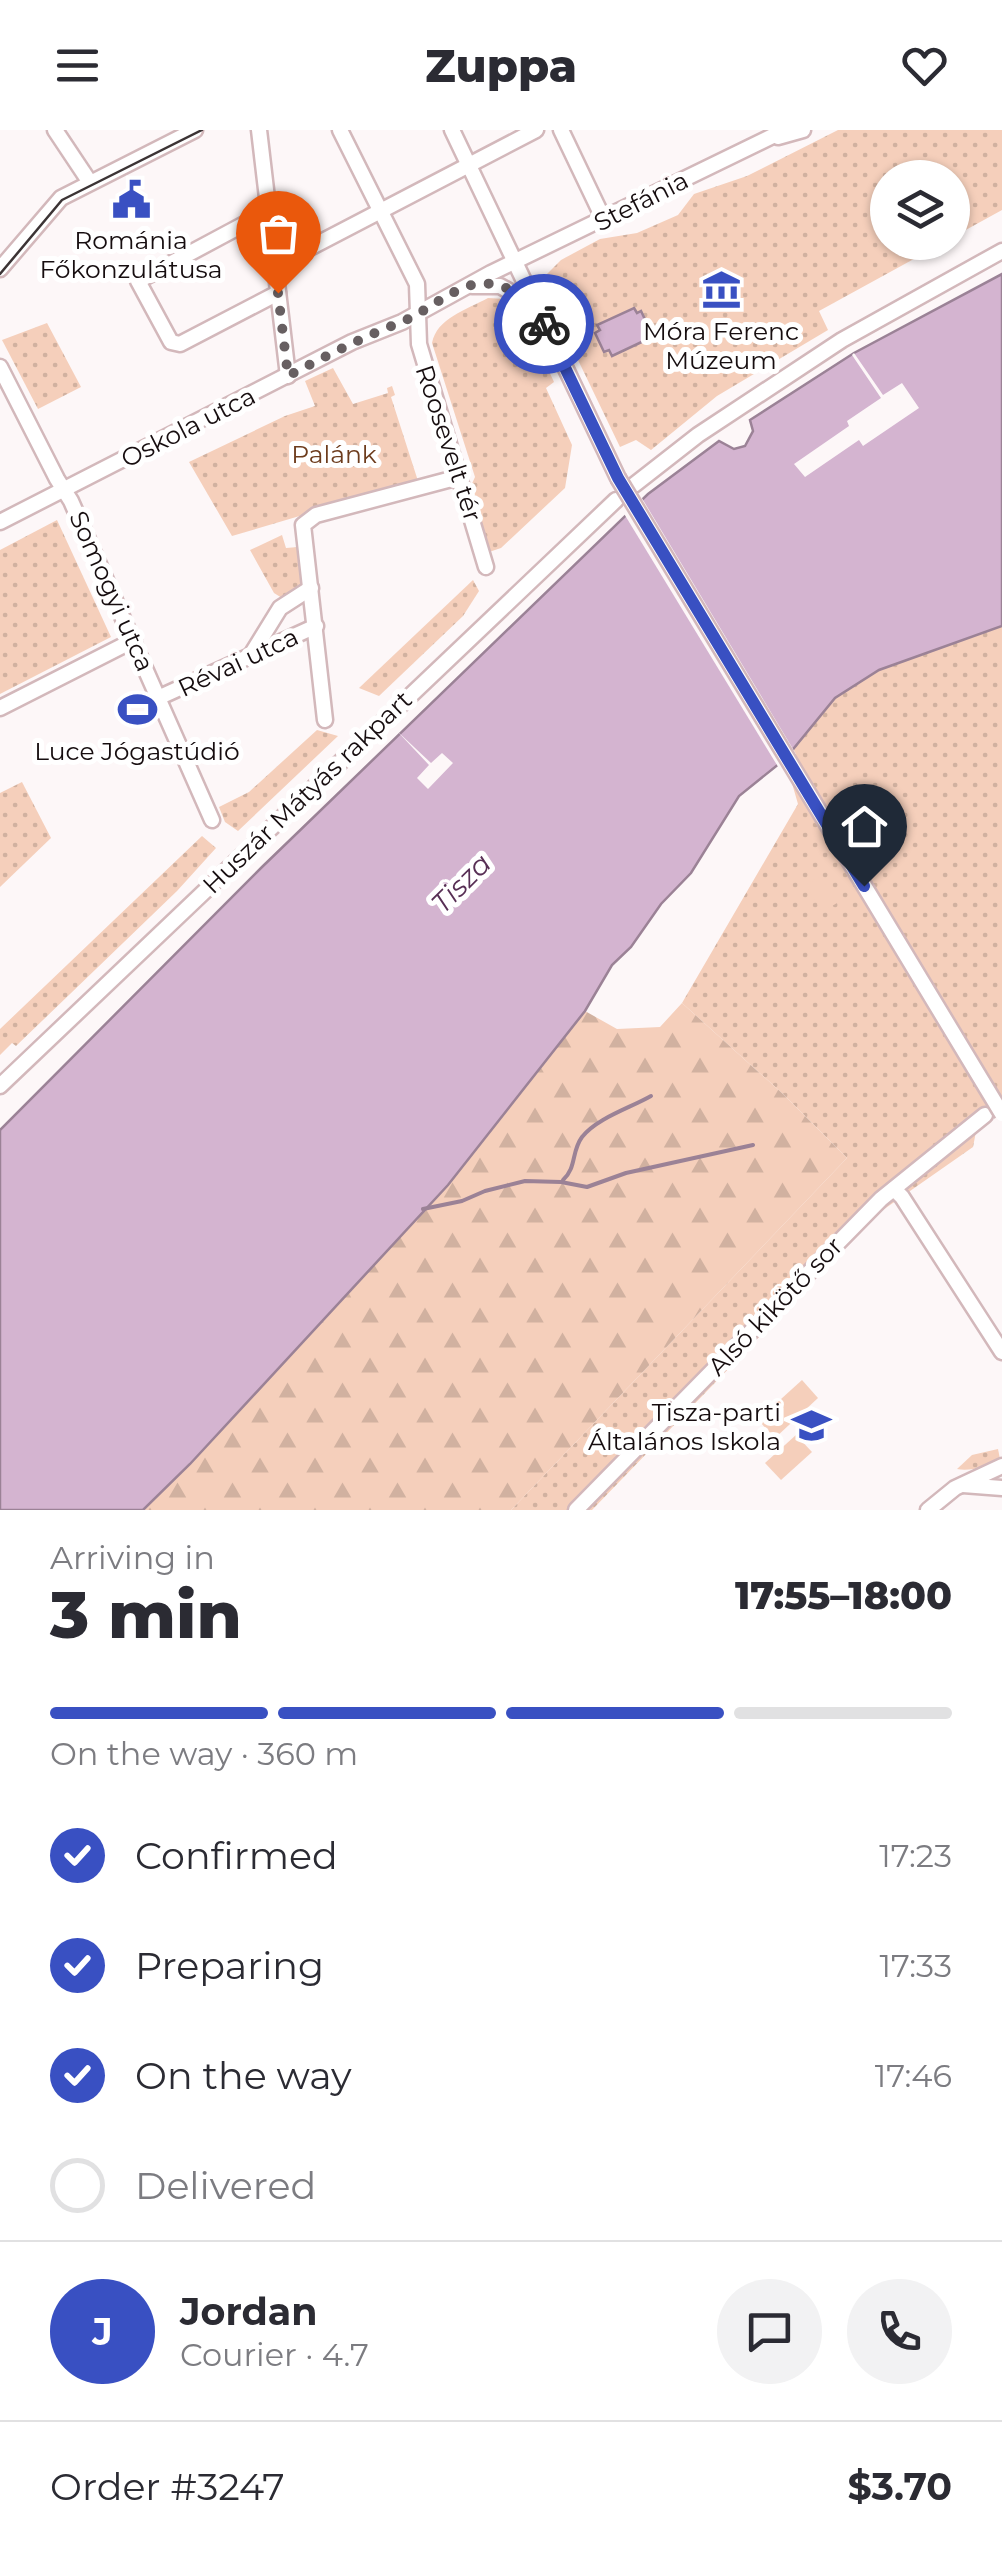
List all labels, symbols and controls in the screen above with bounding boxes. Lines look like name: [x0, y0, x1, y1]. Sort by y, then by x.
icon: menu: [50, 38, 105, 93]
text: Zuppa: [425, 38, 577, 93]
icon: heart: [897, 38, 952, 93]
map controls: [870, 160, 970, 260]
button: layers: [870, 160, 970, 260]
street label: Stefánia: [589, 165, 693, 237]
public building icon: Románia Főkonzulátusa: [110, 178, 152, 220]
pin: [236, 191, 321, 294]
icon: bag: [251, 206, 306, 261]
place label: Románia Főkonzulátusa: [39, 225, 223, 284]
museum icon: Móra Ferenc Múzeum: [700, 269, 742, 311]
courier: [494, 274, 594, 374]
icon: bike: [517, 297, 572, 352]
place label: Móra Ferenc Múzeum: [643, 316, 799, 375]
street label: Roosevelt tér: [410, 361, 488, 525]
street label: Oskola utca: [116, 380, 260, 474]
park label: Palánk: [291, 439, 377, 469]
street label: Somogyi utca: [63, 506, 161, 676]
street label: Révai utca: [173, 621, 303, 703]
street label: Huszár Mátyás rakpart: [196, 684, 418, 900]
sports icon: Luce Jógastúdió: [116, 689, 158, 731]
place label: Luce Jógastúdió: [34, 736, 240, 766]
pin: [822, 784, 907, 887]
icon: home: [837, 799, 892, 854]
water label: Tisza: [424, 846, 498, 920]
street label: Alsó kikötő sor: [701, 1231, 849, 1381]
place label: Tisza-parti Általános Iskola: [588, 1397, 781, 1456]
school or university icon: Tisza-parti Általános Iskola: [790, 1405, 832, 1447]
text: Arriving in: [50, 1538, 215, 1577]
text: 17:55–18:00: [735, 1572, 952, 1619]
text: 3 min: [50, 1575, 242, 1654]
text: On the way · 360 m: [50, 1734, 358, 1773]
icon: check: [50, 1828, 105, 1883]
text: Confirmed: [135, 1832, 338, 1879]
text: 17:23: [879, 1836, 952, 1875]
icon: check: [50, 1938, 105, 1993]
text: Preparing: [135, 1942, 324, 1989]
text: 17:33: [880, 1946, 952, 1985]
icon: check: [50, 2048, 105, 2103]
text: On the way: [135, 2052, 352, 2099]
text: 17:46: [875, 2056, 952, 2095]
text: Delivered: [135, 2162, 316, 2209]
button: chat: [717, 2279, 822, 2384]
button: phone: [847, 2279, 952, 2384]
text: Jordan: [180, 2288, 318, 2335]
text: J: [92, 2308, 113, 2355]
text: Courier · 4.7: [180, 2335, 369, 2374]
text: Order #3247: [50, 2463, 285, 2510]
text: $3.70: [847, 2463, 952, 2510]

